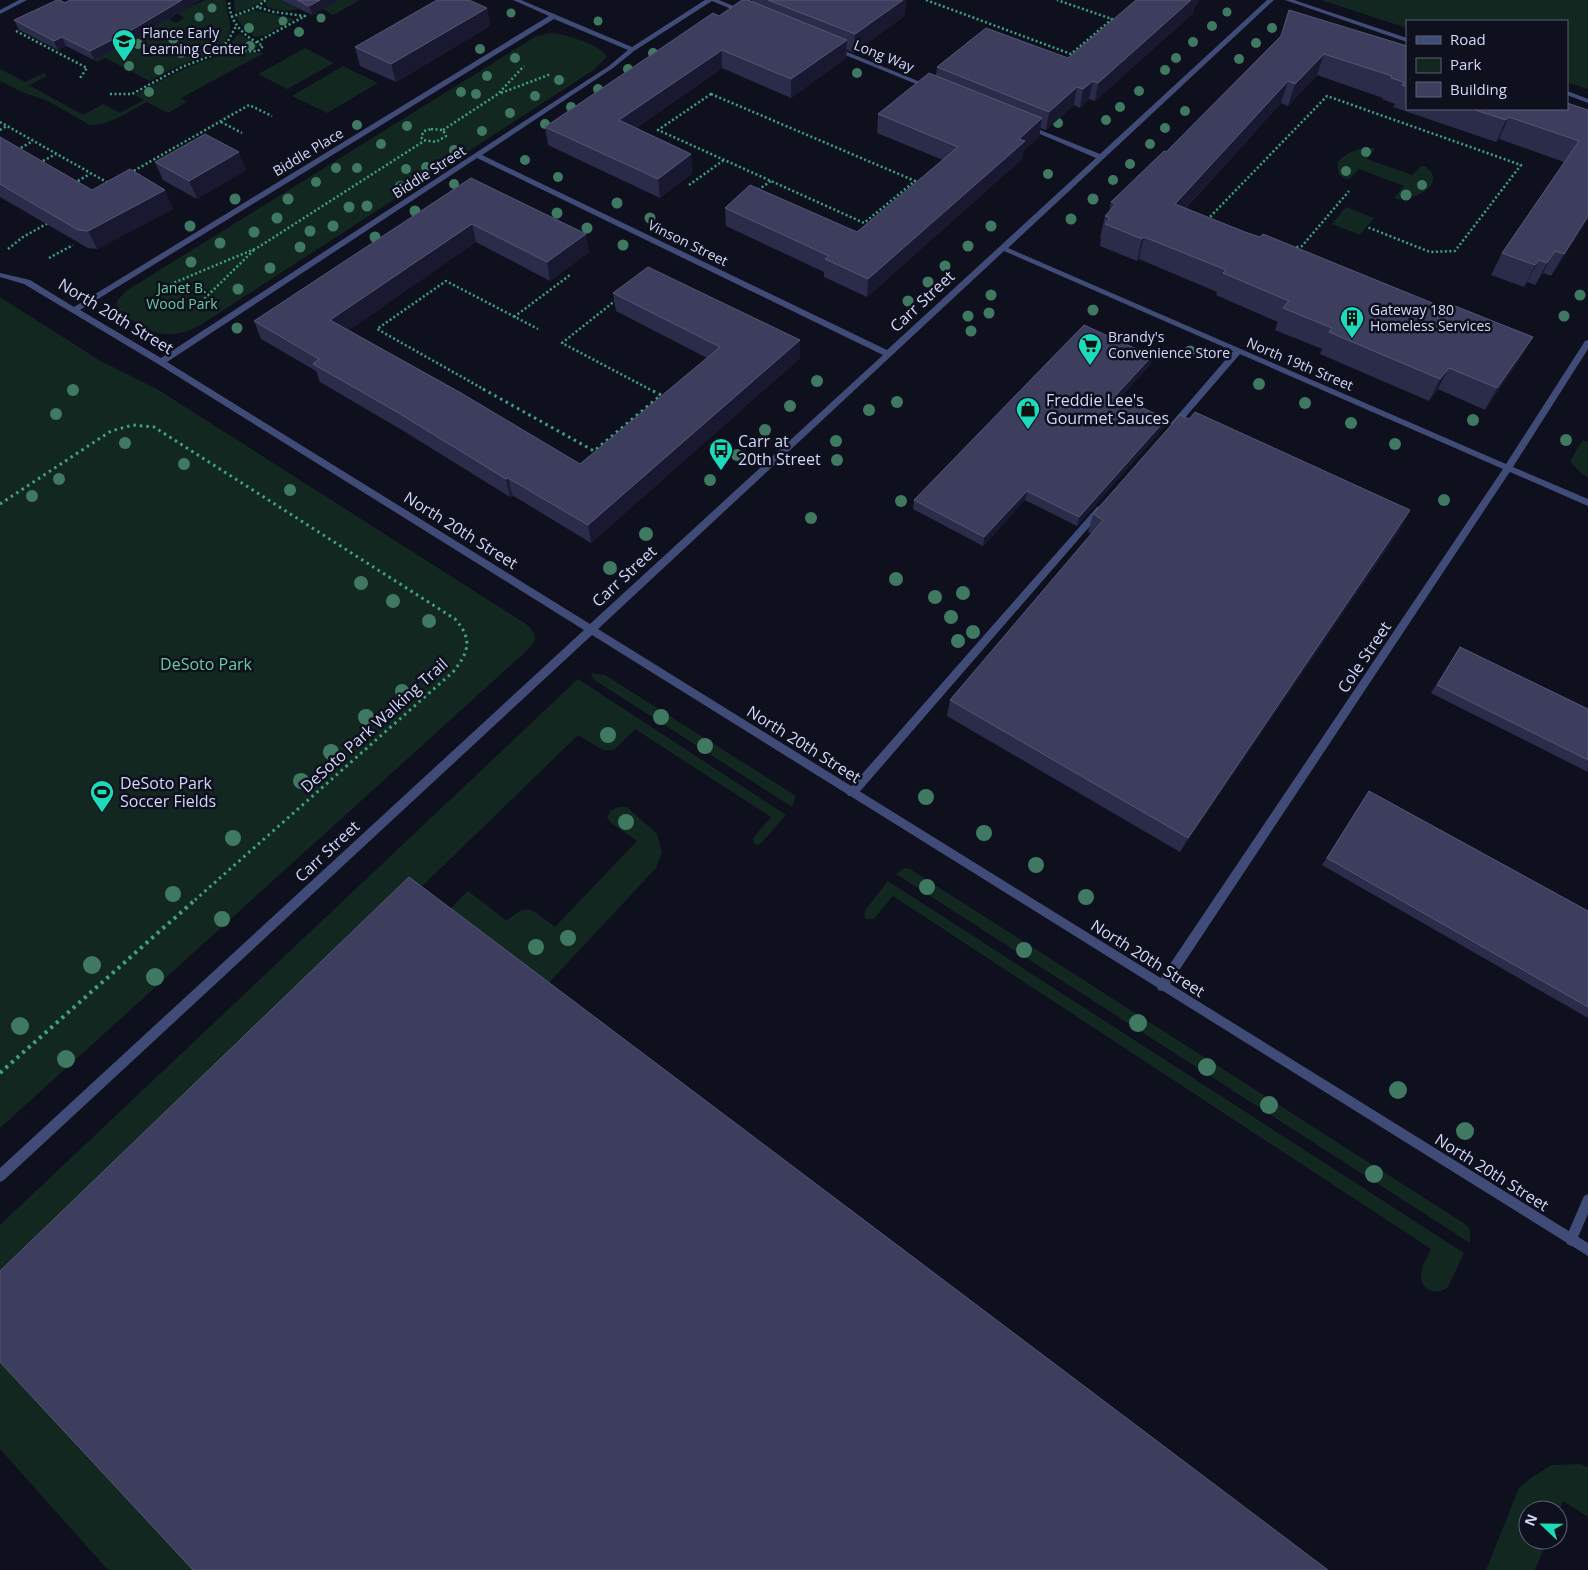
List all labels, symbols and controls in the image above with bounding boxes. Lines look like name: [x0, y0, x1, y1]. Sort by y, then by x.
legend: [1406, 20, 1568, 110]
place label: Flance Early Learning Center: [142, 23, 247, 58]
school or university icon: Flance Early Learning Center: [111, 28, 137, 62]
text: Road: [1450, 29, 1486, 49]
street label: Long Way: [851, 35, 918, 77]
text: Park: [1450, 54, 1481, 74]
text: Building: [1450, 79, 1507, 99]
street label: Biddle Place: [269, 123, 347, 180]
street label: Biddle Street: [388, 141, 469, 202]
street label: Vinson Street: [645, 215, 731, 270]
street label: Carr Street: [885, 265, 959, 337]
street label: North 20th Street: [54, 273, 178, 359]
park label: Janet B. Wood Park: [146, 278, 218, 313]
place label: Gateway 180 Homeless Services: [1370, 300, 1491, 335]
building icon: Gateway 180 Homeless Services: [1339, 305, 1365, 339]
place label: Brandy's Convenience Store: [1108, 327, 1230, 362]
supermarket icon: Brandy's Convenience Store: [1077, 332, 1103, 366]
street label: North 19th Street: [1244, 332, 1356, 395]
place label: Freddie Lee's Gourmet Sauces: [1046, 389, 1169, 429]
shop icon: Freddie Lee's Gourmet Sauces: [1015, 396, 1041, 430]
place label: Carr at 20th Street: [738, 430, 821, 470]
bus stop icon: Carr at 20th Street: [708, 437, 734, 471]
street label: North 20th Street: [400, 486, 522, 574]
street label: Carr Street: [587, 540, 661, 612]
street label: Cole Street: [1332, 617, 1396, 697]
park label: DeSoto Park: [160, 653, 253, 675]
street label: DeSoto Park Walking Trail: [296, 653, 452, 797]
street label: North 20th Street: [743, 700, 865, 788]
place label: DeSoto Park Soccer Fields: [120, 772, 216, 812]
sports icon: DeSoto Park Soccer Fields: [89, 779, 115, 813]
street label: Carr Street: [290, 815, 364, 887]
street label: North 20th Street: [1087, 914, 1209, 1002]
street label: North 20th Street: [1431, 1128, 1553, 1216]
north arrow: [1518, 1500, 1568, 1550]
text: N: [1520, 1511, 1541, 1529]

